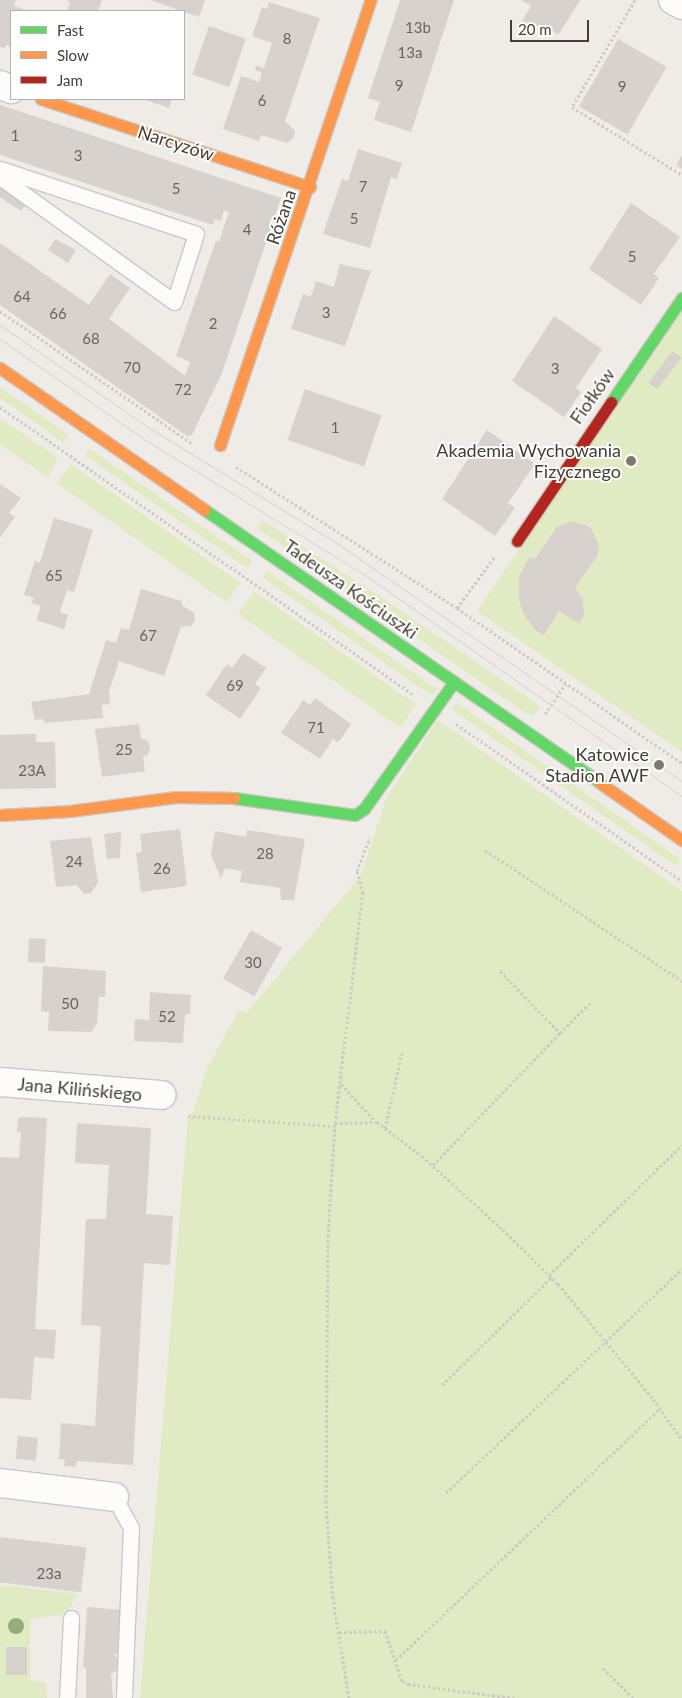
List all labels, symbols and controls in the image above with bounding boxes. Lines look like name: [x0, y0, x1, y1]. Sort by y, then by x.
legend: [10, 10, 185, 100]
scale bar: [512, 10, 591, 42]
house number: 13b: [405, 19, 431, 37]
text: 20 m: [518, 20, 552, 38]
text: Fast: [57, 21, 84, 39]
house number: 8: [283, 30, 291, 48]
house number: 13a: [398, 44, 422, 62]
text: Slow: [57, 46, 89, 64]
text: Jam: [57, 71, 83, 89]
house number: 9: [395, 77, 403, 95]
house number: 9: [618, 78, 626, 96]
house number: 6: [258, 92, 266, 110]
street label: Narcyzów: [135, 121, 217, 165]
house number: 1: [11, 127, 19, 145]
house number: 3: [74, 147, 82, 165]
house number: 7: [359, 178, 367, 196]
house number: 5: [172, 180, 180, 198]
street label: Różana: [262, 187, 300, 247]
house number: 5: [350, 210, 358, 228]
house number: 4: [243, 221, 251, 239]
house number: 5: [628, 248, 636, 266]
house number: 64: [13, 288, 31, 306]
house number: 3: [322, 304, 330, 322]
house number: 66: [49, 305, 67, 323]
house number: 2: [209, 315, 217, 333]
house number: 68: [82, 330, 100, 348]
house number: 70: [123, 359, 141, 377]
house number: 3: [551, 360, 559, 378]
street label: Fiołków: [565, 364, 619, 428]
house number: 72: [174, 381, 192, 399]
house number: 1: [331, 419, 339, 437]
place label: Akademia Wychowania Fizycznego: [436, 440, 621, 482]
marker: Akademia Wychowania Fizycznego: [625, 455, 637, 467]
street label: Tadeusza Kościuszki: [280, 535, 422, 643]
house number: 65: [45, 567, 63, 585]
house number: 67: [139, 627, 157, 645]
house number: 69: [226, 677, 244, 695]
house number: 71: [307, 719, 325, 737]
house number: 25: [115, 741, 133, 759]
place label: Katowice Stadion AWF: [545, 744, 649, 786]
marker: Katowice Stadion AWF: [653, 759, 665, 771]
house number: 23A: [18, 762, 46, 780]
house number: 28: [256, 845, 274, 863]
house number: 24: [65, 853, 83, 871]
house number: 26: [153, 860, 171, 878]
house number: 30: [244, 954, 262, 972]
house number: 50: [61, 995, 79, 1013]
house number: 52: [158, 1008, 176, 1026]
street label: Jana Kilińskiego: [17, 1073, 143, 1105]
house number: 23a: [37, 1565, 61, 1583]

